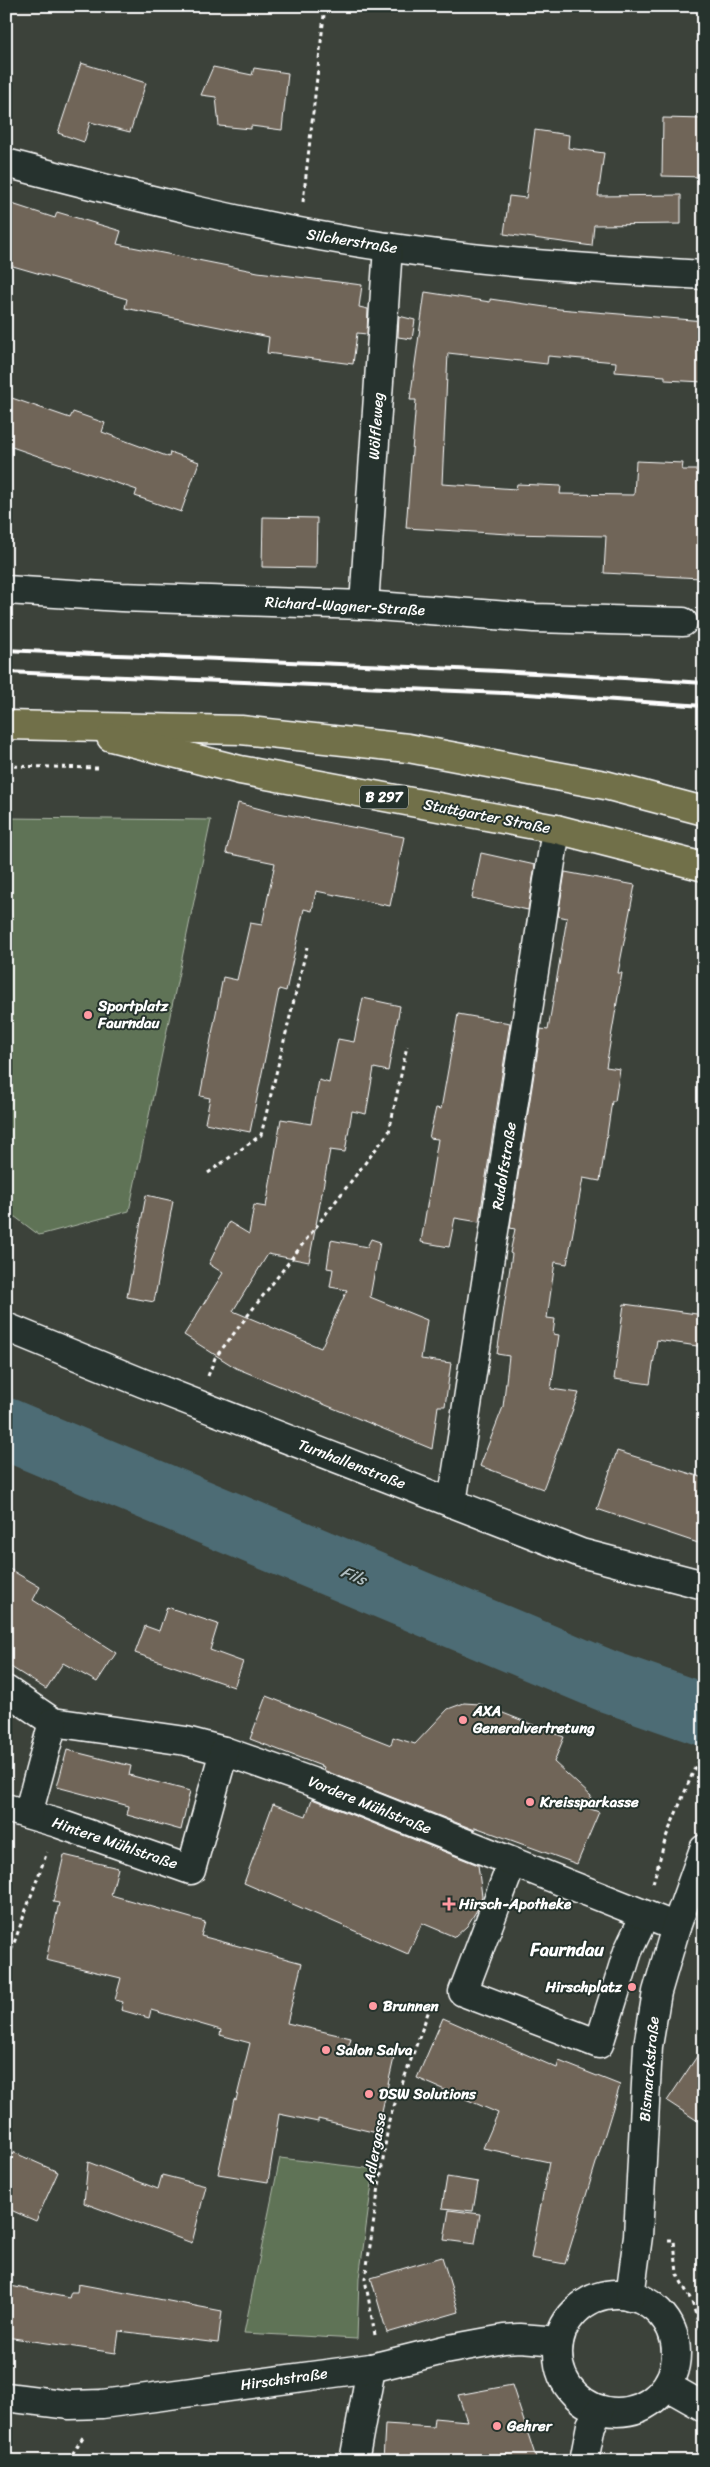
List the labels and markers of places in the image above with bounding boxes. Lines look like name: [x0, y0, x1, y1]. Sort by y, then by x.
place label: Sportplatz Faurndau: [97, 993, 169, 1036]
marker: Sportplatz Faurndau: [82, 1009, 94, 1021]
place label: AXA Generalvertretung: [472, 1698, 595, 1741]
marker: AXA Generalvertretung: [457, 1714, 469, 1726]
place label: Kreissparkasse: [539, 1789, 639, 1815]
marker: Kreissparkasse: [524, 1796, 536, 1808]
place label: Hirsch-Apotheke: [458, 1891, 572, 1917]
marker: Hirsch-Apotheke: [443, 1898, 455, 1910]
place label: Hirschplatz: [544, 1974, 623, 2000]
marker: Hirschplatz: [626, 1981, 638, 1993]
place label: Brunnen: [383, 1993, 440, 2019]
marker: Brunnen: [367, 2000, 379, 2012]
place label: Salon Salva: [335, 2037, 413, 2063]
marker: Salon Salva: [320, 2044, 332, 2056]
place label: DSW Solutions: [379, 2081, 477, 2107]
marker: DSW Solutions: [363, 2088, 375, 2100]
place label: Gehrer: [506, 2413, 554, 2439]
marker: Gehrer: [491, 2420, 503, 2432]

